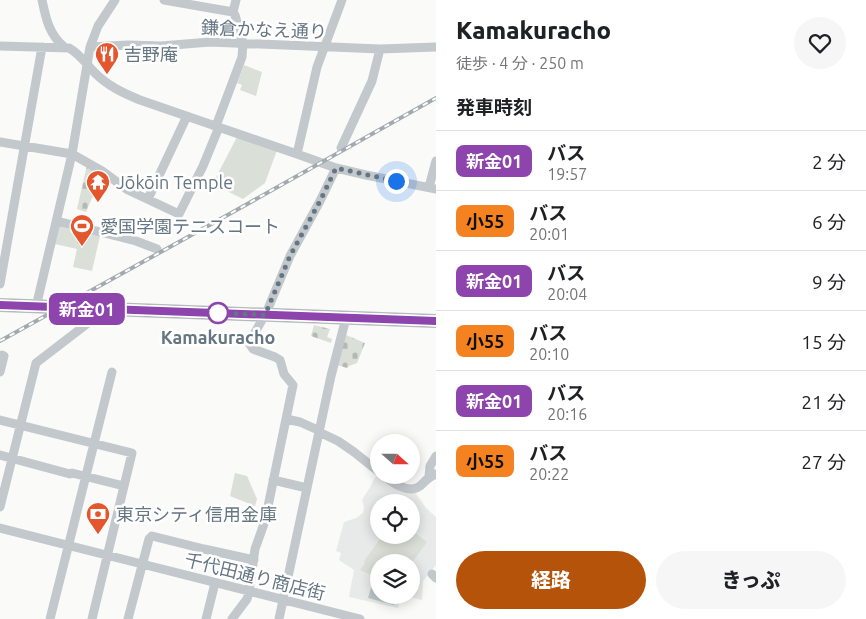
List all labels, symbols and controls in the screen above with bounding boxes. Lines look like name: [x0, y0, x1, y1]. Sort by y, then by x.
street label: 鎌倉かなえ通り: [201, 17, 327, 41]
text: Kamakuracho: [456, 17, 611, 44]
button: heart: [794, 17, 846, 69]
restaurant icon: 吉野庵: [94, 41, 120, 75]
place label: 吉野庵: [124, 44, 178, 64]
text: 徒歩 · 4 分 · 250 m: [456, 54, 584, 72]
text: 発車時刻: [456, 96, 532, 118]
text: バス: [547, 142, 585, 164]
text: 新金01: [466, 151, 522, 171]
text: 2 分: [812, 151, 846, 173]
text: 19:57: [547, 165, 587, 183]
temple icon: Jōkōin Temple: [85, 169, 111, 203]
your location: [384, 169, 409, 194]
place label: Jōkōin Temple: [116, 172, 233, 192]
text: バス: [529, 202, 567, 224]
text: 小55: [466, 211, 504, 231]
text: 6 分: [812, 211, 846, 233]
sports icon: 愛国学園テニスコート: [69, 213, 95, 247]
place label: 愛国学園テニスコート: [100, 216, 280, 236]
text: 20:01: [529, 225, 569, 243]
text: バス: [547, 262, 585, 284]
text: 新金01: [466, 271, 522, 291]
text: 9 分: [812, 271, 846, 293]
text: 20:04: [547, 285, 587, 303]
line badge: 新金01: [52, 293, 122, 325]
text: 新金01: [59, 299, 115, 319]
marker: Kamakuracho: [207, 302, 229, 324]
text: バス: [529, 322, 567, 344]
place label: Kamakuracho: [161, 327, 275, 347]
text: 小55: [466, 331, 504, 351]
text: 15 分: [801, 331, 846, 353]
text: 20:10: [529, 345, 569, 363]
text: バス: [547, 382, 585, 404]
text: 新金01: [466, 391, 522, 411]
text: 21 分: [801, 391, 846, 413]
text: 20:16: [547, 405, 587, 423]
north arrow: [370, 434, 420, 484]
map controls: [370, 434, 420, 604]
text: バス: [529, 442, 567, 464]
text: 小55: [466, 451, 504, 471]
text: 27 分: [801, 451, 846, 473]
text: 20:22: [529, 465, 569, 483]
button: locate: [370, 494, 420, 544]
bank icon: 東京シティ信用金庫: [85, 501, 111, 535]
place label: 東京シティ信用金庫: [116, 504, 277, 524]
street label: 千代田通り商店街: [183, 549, 327, 603]
button: 経路: [456, 551, 646, 609]
button: きっぷ: [656, 551, 846, 609]
button: layers: [370, 554, 420, 604]

